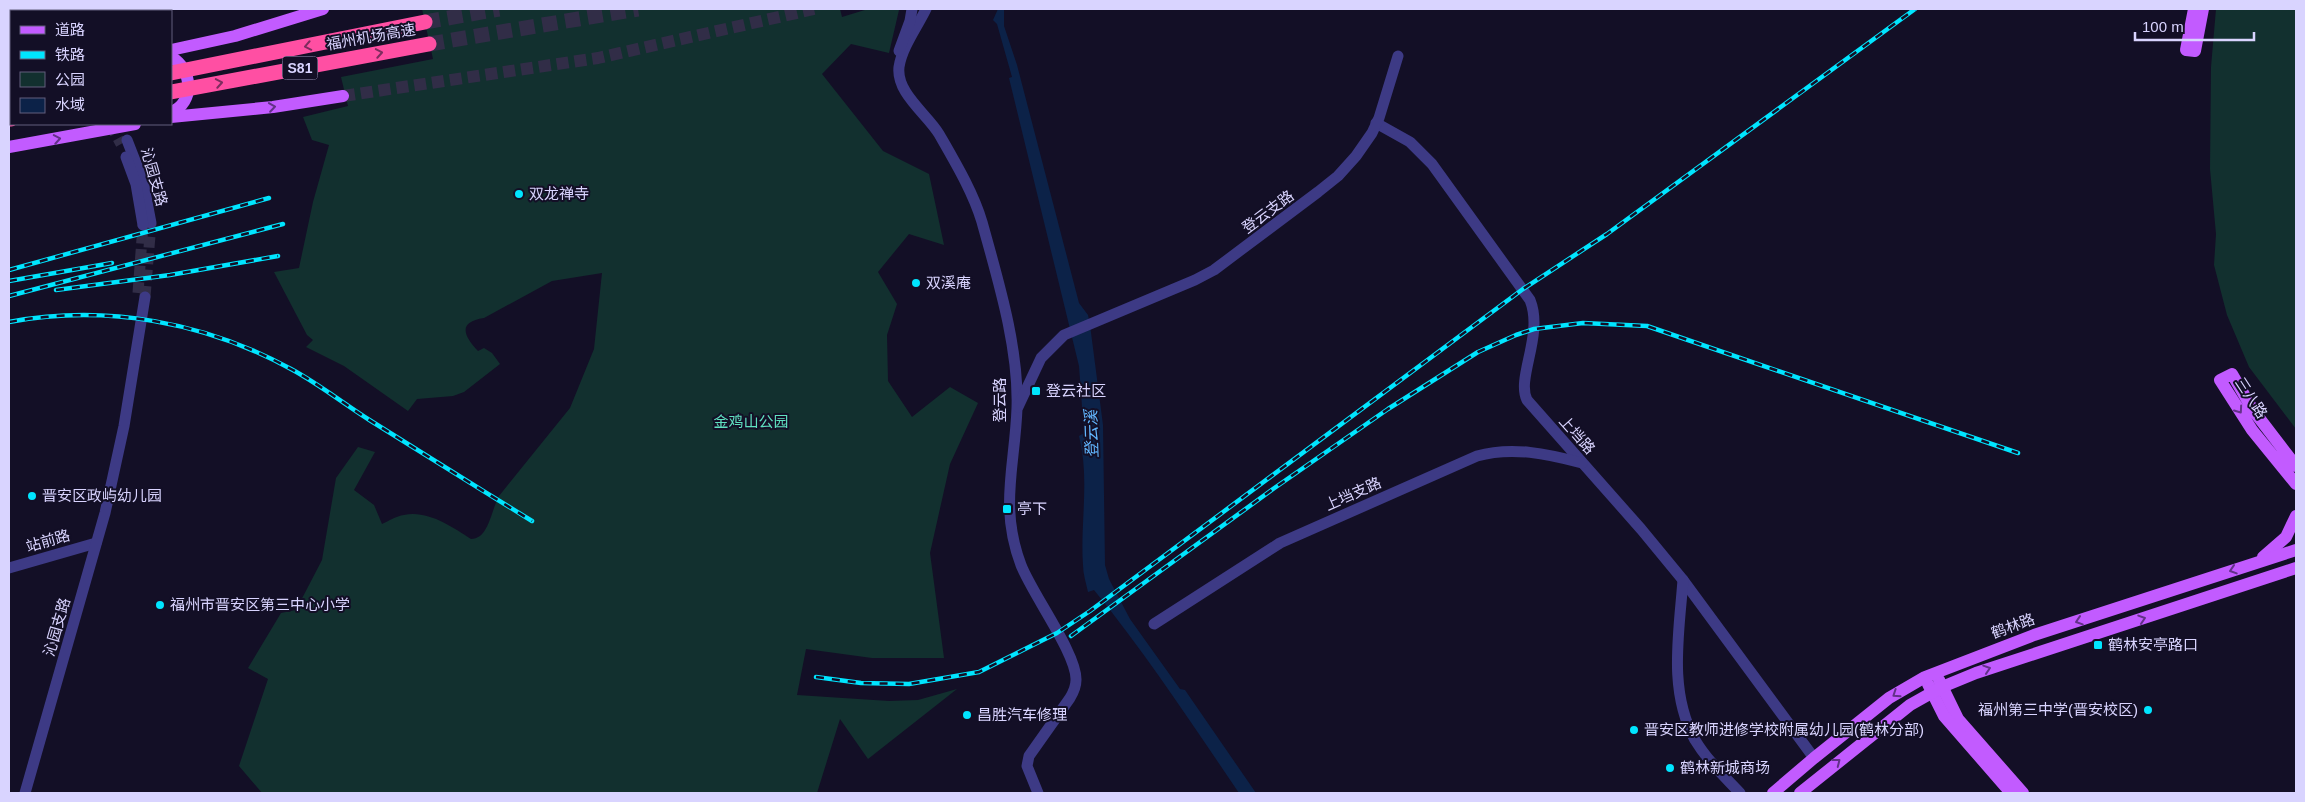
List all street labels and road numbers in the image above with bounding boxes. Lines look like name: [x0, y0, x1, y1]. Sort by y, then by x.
street label: 福州机场高速: [325, 20, 417, 53]
road number: S81: [282, 56, 318, 80]
street label: 沁园支路: [138, 146, 171, 208]
street label: 登云支路: [1239, 187, 1297, 236]
street label: 三八路: [2232, 374, 2271, 421]
street label: 登云路: [991, 377, 1008, 423]
street label: 上垱路: [1556, 412, 1599, 457]
street label: 上垱支路: [1322, 474, 1384, 514]
street label: 站前路: [24, 526, 72, 555]
street label: 沁园支路: [40, 596, 73, 658]
street label: 鹤林路: [1989, 610, 2037, 641]

